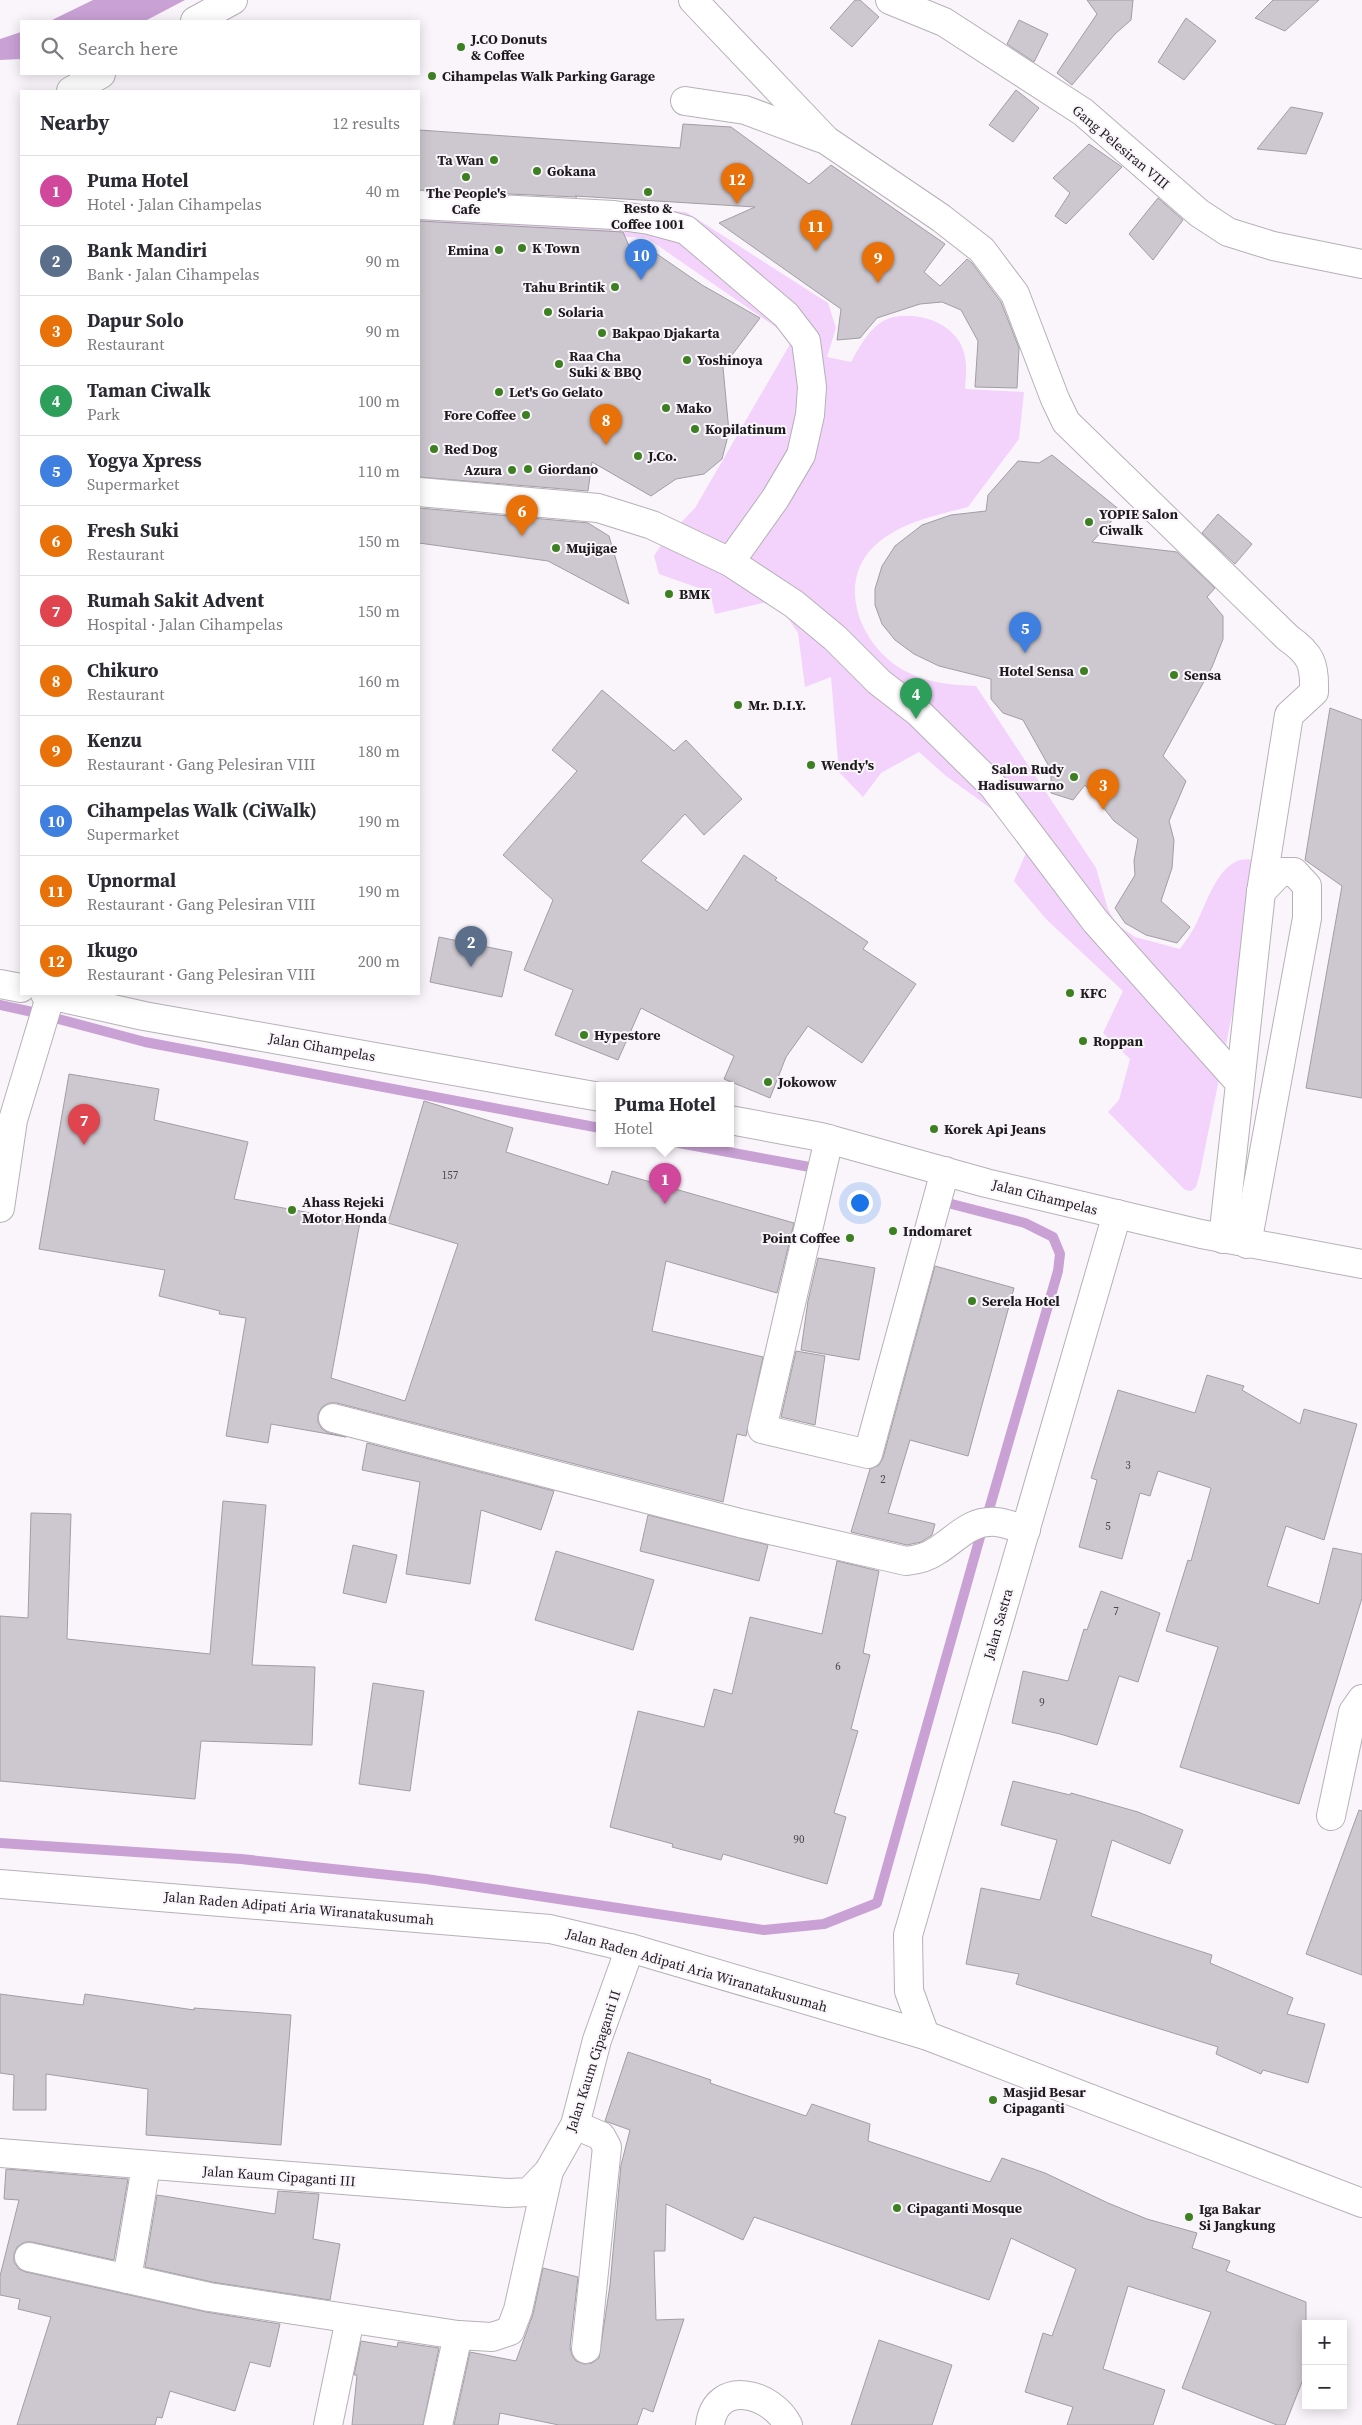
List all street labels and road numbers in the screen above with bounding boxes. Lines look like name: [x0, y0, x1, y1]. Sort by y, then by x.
street label: Gang Pelesiran VIII: [1068, 100, 1174, 194]
street label: Jalan Cihampelas: [266, 1028, 377, 1066]
street label: Jalan Cihampelas: [989, 1174, 1100, 1220]
street label: Jalan Sastra: [978, 1585, 1018, 1663]
street label: Jalan Raden Adipati Aria Wiranatakusumah: [162, 1886, 435, 1930]
street label: Jalan Raden Adipati Aria Wiranatakusumah: [563, 1923, 830, 2017]
street label: Jalan Kaum Cipaganti II: [560, 1988, 625, 2135]
street label: Jalan Kaum Cipaganti III: [201, 2161, 356, 2191]

